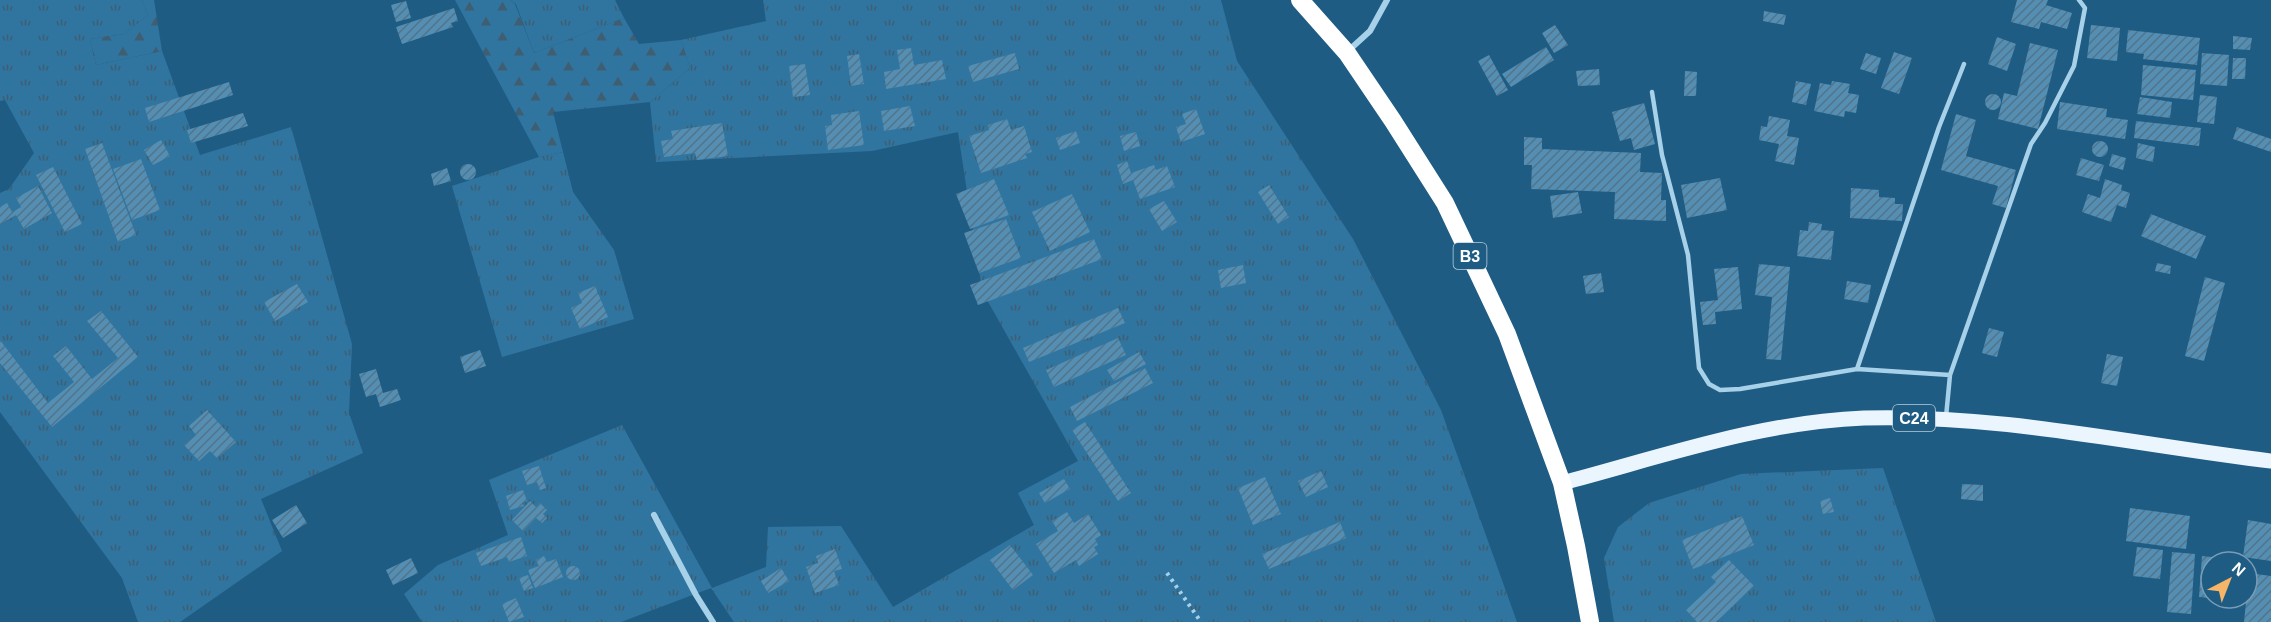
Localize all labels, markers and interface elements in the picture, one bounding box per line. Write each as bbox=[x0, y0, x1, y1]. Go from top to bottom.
road number: B3 bbox=[1454, 243, 1486, 269]
road number: C24 bbox=[1893, 405, 1935, 431]
north arrow bbox=[2199, 550, 2259, 610]
text: N bbox=[2229, 559, 2249, 579]

